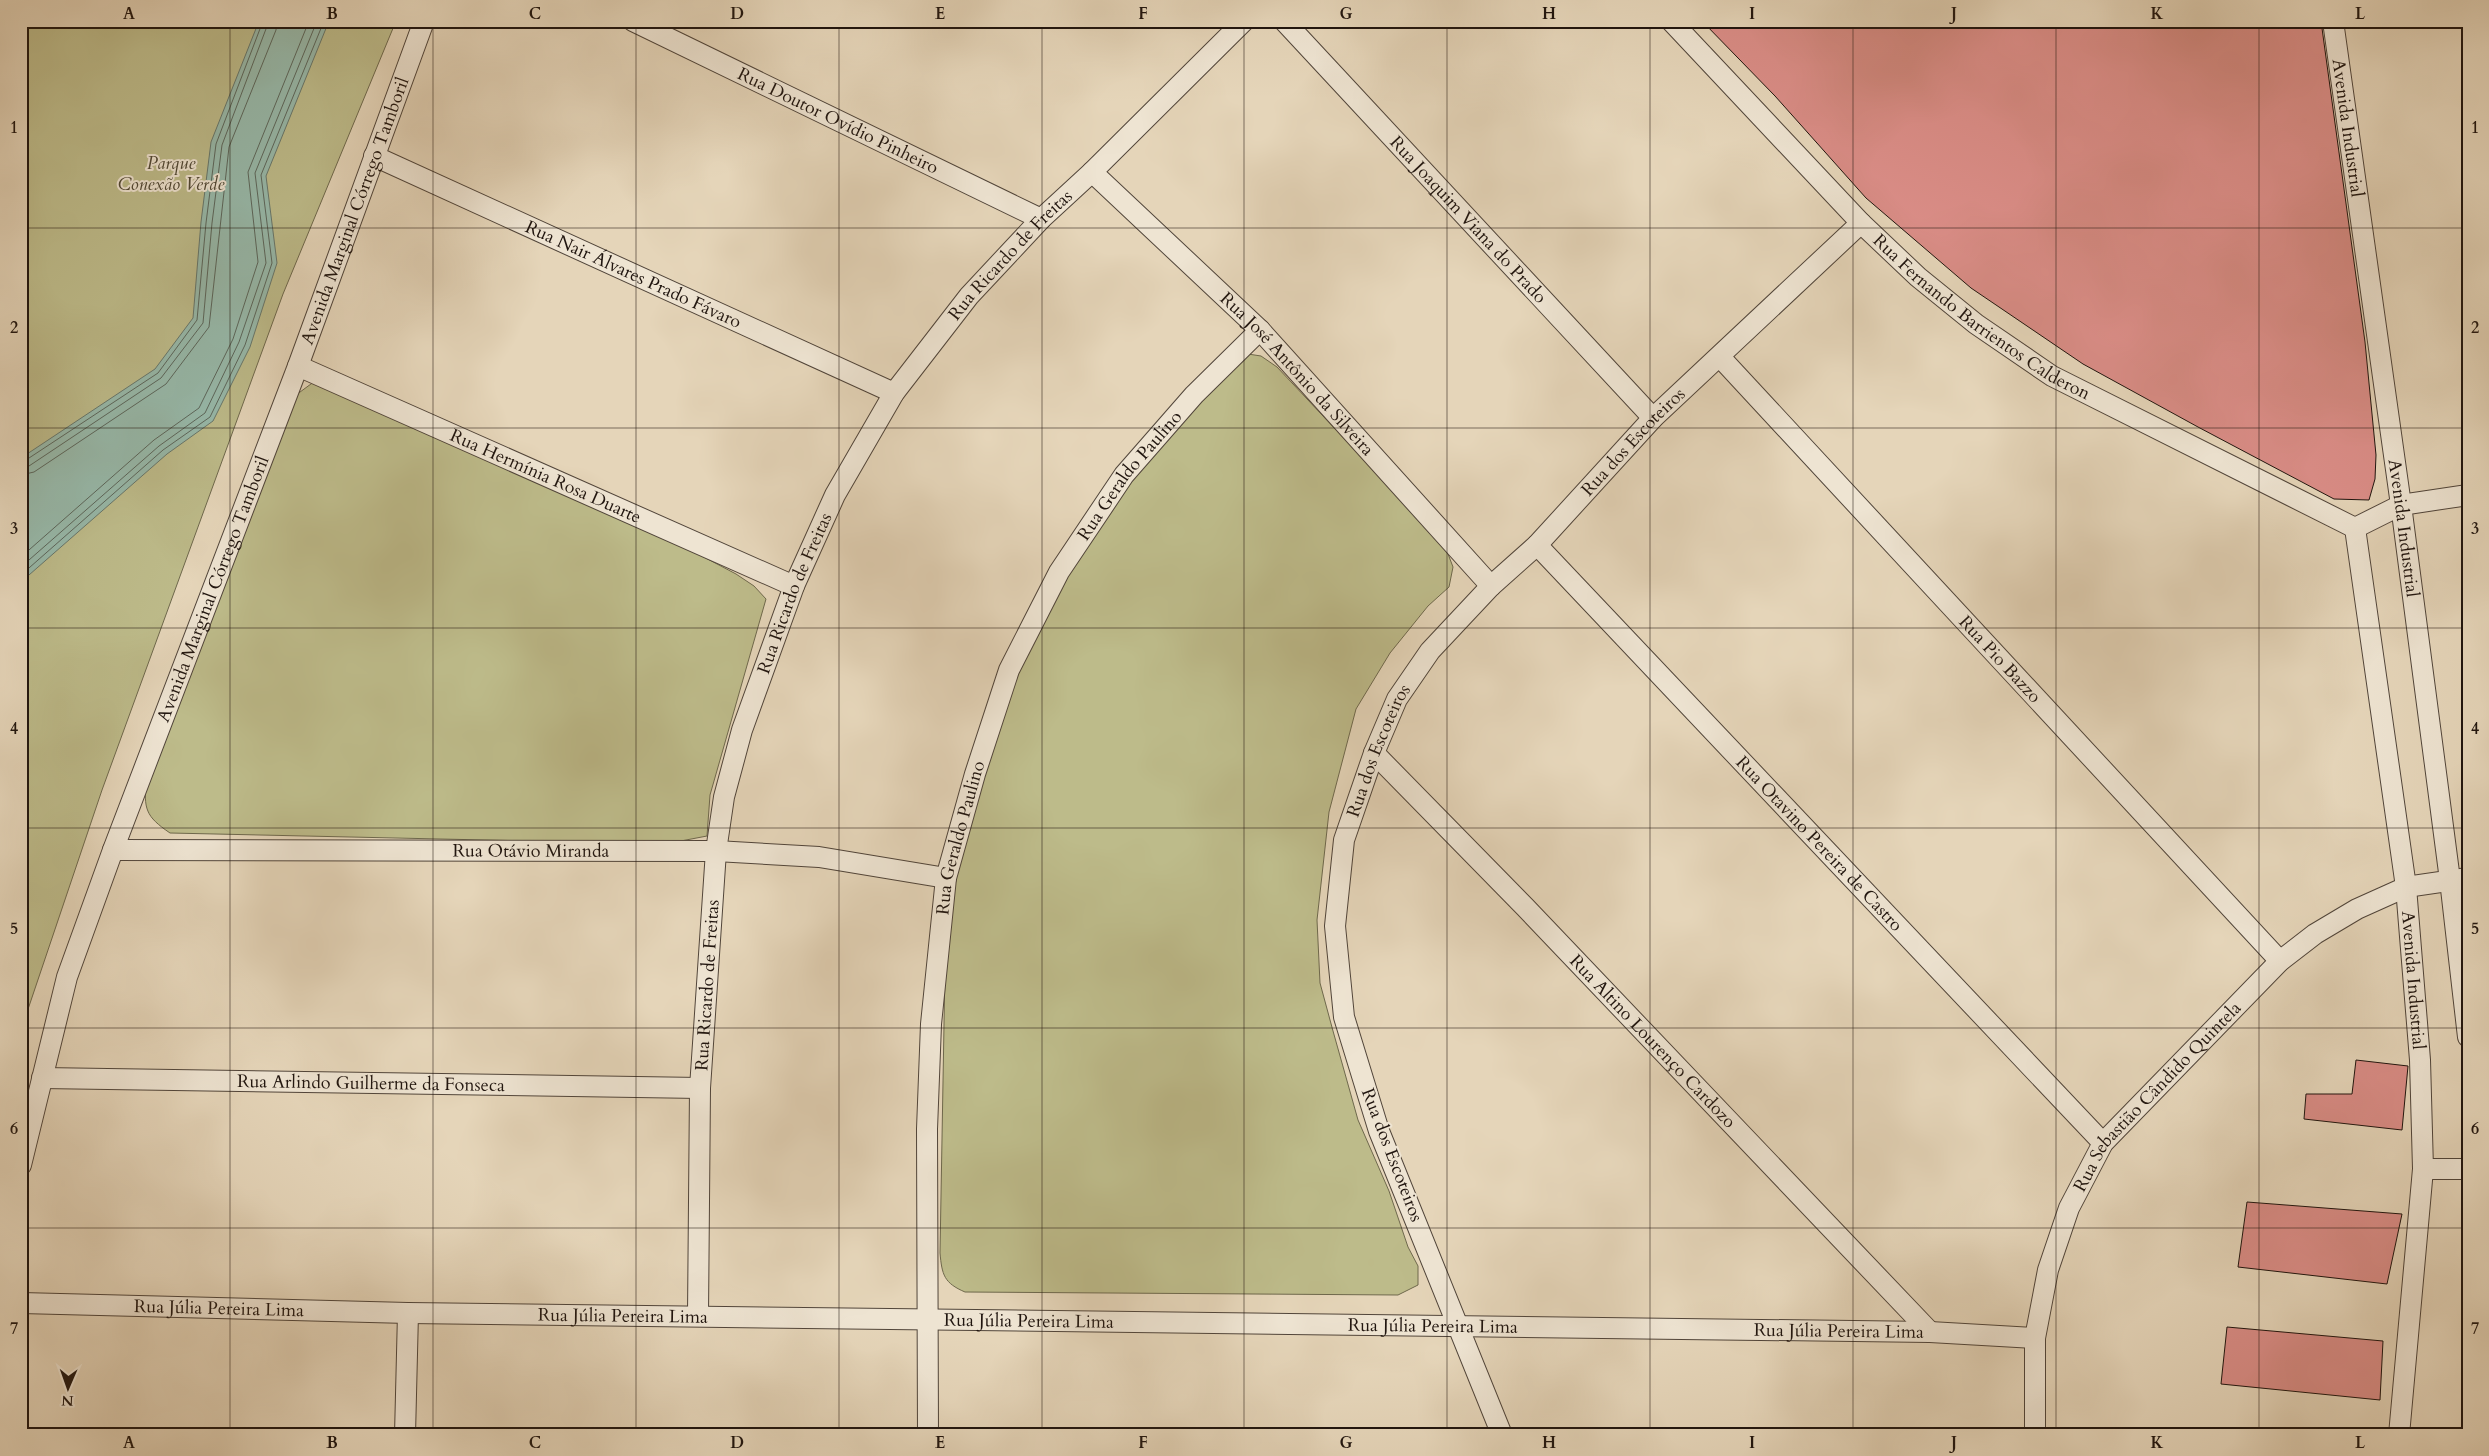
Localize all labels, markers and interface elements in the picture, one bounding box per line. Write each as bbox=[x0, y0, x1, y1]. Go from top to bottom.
text: A bbox=[123, 3, 135, 25]
text: B bbox=[326, 3, 338, 25]
text: C bbox=[529, 3, 541, 25]
text: D bbox=[730, 3, 744, 25]
text: E bbox=[935, 3, 945, 25]
text: F bbox=[1138, 3, 1148, 25]
text: G bbox=[1339, 3, 1353, 25]
text: H bbox=[1542, 3, 1556, 25]
text: I bbox=[1749, 3, 1755, 25]
text: J bbox=[1949, 3, 1957, 25]
text: K bbox=[2151, 3, 2164, 25]
text: L bbox=[2355, 3, 2366, 25]
street label: Avenida Industrial bbox=[2326, 57, 2370, 199]
street label: Rua Doutor Ovídio Pinheiro bbox=[733, 61, 943, 180]
street label: Avenida Marginal Córrego Tamboril bbox=[294, 73, 415, 348]
text: 1 bbox=[10, 117, 18, 139]
text: 1 bbox=[2471, 117, 2479, 139]
street label: Rua Joaquim Viana do Prado bbox=[1384, 130, 1553, 309]
park label: Parque Conexão Verde bbox=[118, 151, 225, 197]
street label: Rua Ricardo de Freitas bbox=[942, 184, 1078, 326]
street label: Rua Nair Álvares Prado Fávaro bbox=[521, 214, 746, 334]
street label: Rua Fernando Barrientos Calderon bbox=[1867, 228, 2095, 406]
street label: Rua José Antônio da Silveira bbox=[1215, 286, 1380, 461]
text: 2 bbox=[10, 317, 18, 339]
text: 2 bbox=[2471, 317, 2479, 339]
street label: Rua dos Escoteiros bbox=[1575, 382, 1691, 501]
street label: Rua Geraldo Paulino bbox=[1071, 405, 1188, 545]
street label: Rua Hermínia Rosa Duarte bbox=[446, 423, 645, 529]
street label: Avenida Marginal Córrego Tamboril bbox=[151, 452, 275, 726]
street label: Avenida Industrial bbox=[2382, 457, 2425, 599]
street label: Rua Ricardo de Freitas bbox=[751, 509, 838, 677]
text: 3 bbox=[10, 518, 18, 540]
text: 3 bbox=[2471, 518, 2479, 540]
street label: Rua Pio Bazzo bbox=[1953, 610, 2047, 709]
street label: Rua dos Escoteiros bbox=[1340, 679, 1416, 820]
text: 4 bbox=[10, 718, 18, 740]
text: 4 bbox=[2471, 718, 2479, 740]
street label: Rua Otavino Pereira de Castro bbox=[1730, 750, 1909, 937]
street label: Rua Geraldo Paulino bbox=[930, 757, 991, 916]
street label: Rua Otávio Miranda bbox=[453, 838, 610, 863]
street label: Rua Ricardo de Freitas bbox=[689, 899, 725, 1072]
street label: Avenida Industrial bbox=[2395, 910, 2432, 1051]
text: 5 bbox=[10, 918, 18, 940]
text: 5 bbox=[2471, 918, 2479, 940]
street label: Rua Altino Lourenço Cardozo bbox=[1564, 949, 1742, 1134]
street label: Rua Sebastião Cândido Quintela bbox=[2067, 996, 2247, 1196]
street label: Rua Arlindo Guilherme da Fonseca bbox=[237, 1068, 505, 1098]
street label: Rua dos Escoteiros bbox=[1355, 1084, 1429, 1226]
text: 6 bbox=[10, 1118, 18, 1140]
text: 6 bbox=[2471, 1118, 2479, 1140]
street label: Rua Júlia Pereira Lima bbox=[134, 1293, 304, 1323]
street label: Rua Júlia Pereira Lima bbox=[538, 1302, 708, 1329]
street label: Rua Júlia Pereira Lima bbox=[944, 1307, 1114, 1334]
street label: Rua Júlia Pereira Lima bbox=[1348, 1312, 1518, 1339]
street label: Rua Júlia Pereira Lima bbox=[1754, 1317, 1924, 1344]
text: 7 bbox=[10, 1318, 18, 1340]
text: 7 bbox=[2471, 1318, 2479, 1340]
north arrow bbox=[42, 1364, 92, 1414]
text: N bbox=[61, 1391, 74, 1410]
text: A bbox=[123, 1432, 135, 1454]
text: B bbox=[326, 1432, 338, 1454]
text: C bbox=[529, 1432, 541, 1454]
text: D bbox=[730, 1432, 744, 1454]
text: E bbox=[935, 1432, 945, 1454]
text: F bbox=[1138, 1432, 1148, 1454]
text: G bbox=[1339, 1432, 1353, 1454]
text: H bbox=[1542, 1432, 1556, 1454]
text: I bbox=[1749, 1432, 1755, 1454]
text: J bbox=[1949, 1432, 1957, 1454]
text: K bbox=[2151, 1432, 2164, 1454]
text: L bbox=[2355, 1432, 2366, 1454]

